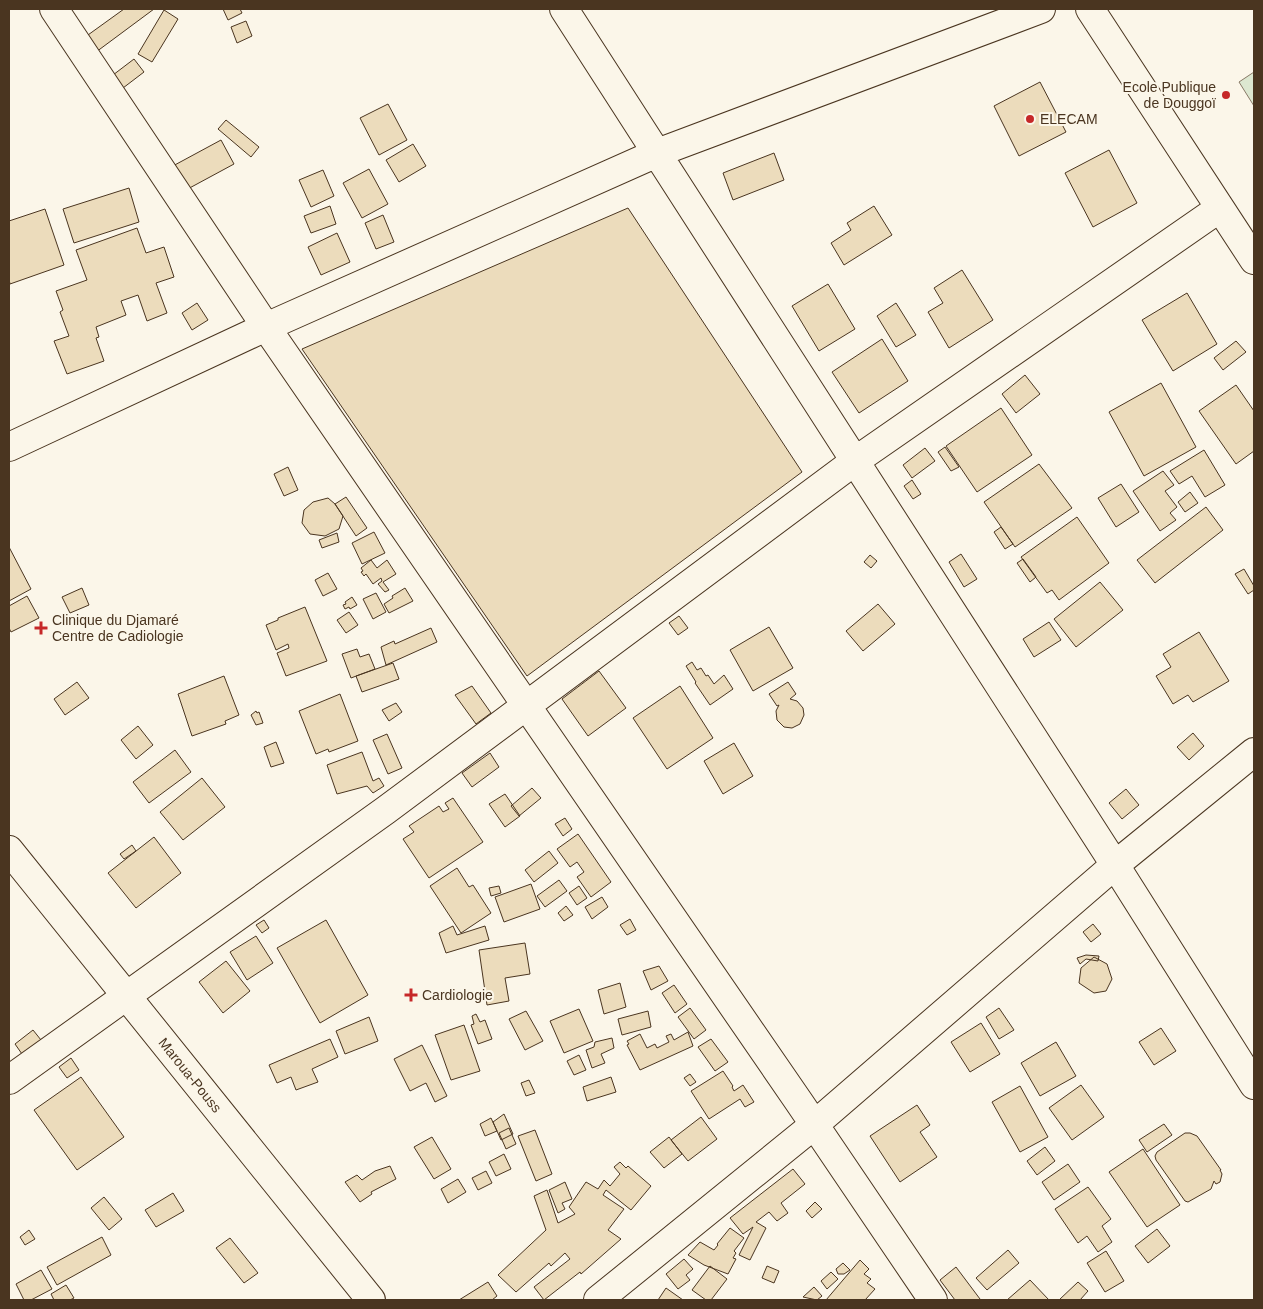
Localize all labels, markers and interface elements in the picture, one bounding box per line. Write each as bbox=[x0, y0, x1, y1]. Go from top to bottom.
place label: Ecole Publique de Douggoï bbox=[1123, 79, 1216, 111]
marker: Ecole Publique de Douggoï bbox=[1220, 89, 1232, 101]
place label: ELECAM bbox=[1040, 111, 1098, 127]
marker: ELECAM bbox=[1024, 113, 1036, 125]
place label: Clinique du Djamaré Centre de Cadiologie bbox=[52, 612, 184, 644]
marker: Clinique du Djamaré Centre de Cadiologie bbox=[34, 621, 48, 635]
place label: Cardiologie bbox=[422, 987, 493, 1003]
marker: Cardiologie bbox=[404, 988, 418, 1002]
street label: Maroua-Pouss bbox=[155, 1035, 225, 1116]

